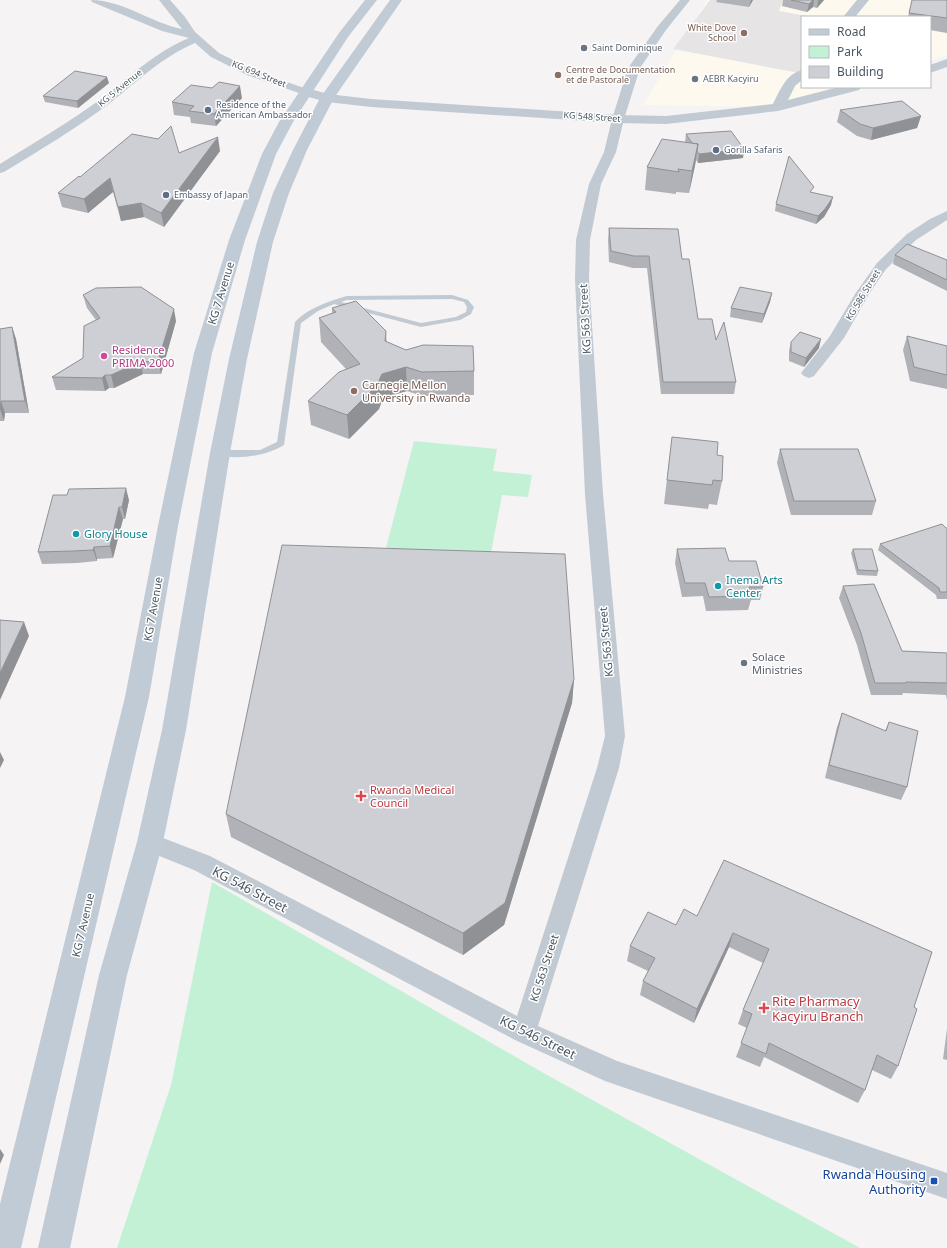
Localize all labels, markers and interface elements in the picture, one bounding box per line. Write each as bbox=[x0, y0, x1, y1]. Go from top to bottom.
legend bbox=[801, 16, 931, 88]
place label: White Dove School bbox=[688, 21, 736, 44]
text: Road bbox=[837, 23, 866, 40]
marker: White Dove School bbox=[739, 28, 749, 38]
place label: Saint Dominique bbox=[592, 41, 662, 54]
marker: Saint Dominique bbox=[579, 43, 589, 53]
text: Park bbox=[837, 43, 863, 60]
street label: KG 694 Street bbox=[230, 57, 289, 91]
place label: Centre de Documentation et de Pastorale bbox=[566, 63, 675, 86]
text: Building bbox=[837, 63, 884, 80]
street label: KG 5 Avenue bbox=[95, 66, 145, 109]
marker: Centre de Documentation et de Pastorale bbox=[553, 70, 563, 80]
place label: AEBR Kacyiru bbox=[703, 72, 759, 85]
marker: AEBR Kacyiru bbox=[690, 74, 700, 84]
place label: Residence of the American Ambassador bbox=[216, 98, 312, 121]
marker: Residence of the American Ambassador bbox=[203, 105, 213, 115]
street label: KG 548 Street bbox=[563, 108, 622, 125]
place label: Gorilla Safaris bbox=[724, 143, 783, 156]
marker: Gorilla Safaris bbox=[711, 145, 721, 155]
place label: Embassy of Japan bbox=[174, 188, 248, 201]
marker: Embassy of Japan bbox=[161, 190, 171, 200]
street label: KG 7 Avenue bbox=[204, 259, 237, 326]
street label: KG 586 Street bbox=[842, 266, 883, 323]
street label: KG 563 Street bbox=[575, 284, 594, 354]
place label: Residence PRIMA 2000 bbox=[112, 342, 174, 370]
marker: Residence PRIMA 2000 bbox=[99, 351, 109, 361]
place label: Carnegie Mellon University in Rwanda bbox=[362, 377, 470, 405]
marker: Carnegie Mellon University in Rwanda bbox=[349, 386, 359, 396]
place label: Glory House bbox=[84, 526, 148, 541]
marker: Glory House bbox=[71, 529, 81, 539]
place label: Inema Arts Center bbox=[726, 572, 783, 600]
street label: KG 7 Avenue bbox=[139, 575, 166, 642]
marker: Inema Arts Center bbox=[713, 581, 723, 591]
street label: KG 563 Street bbox=[595, 607, 616, 678]
place label: Solace Ministries bbox=[752, 649, 803, 677]
marker: Solace Ministries bbox=[739, 658, 749, 668]
place label: Rwanda Medical Council bbox=[370, 782, 454, 810]
marker: Rwanda Medical Council bbox=[355, 790, 367, 802]
street label: KG 546 Street bbox=[209, 862, 291, 916]
street label: KG 7 Avenue bbox=[68, 891, 97, 958]
street label: KG 563 Street bbox=[526, 932, 561, 1003]
place label: Rite Pharmacy Kacyiru Branch bbox=[772, 992, 864, 1025]
marker: Rite Pharmacy Kacyiru Branch bbox=[759, 1003, 769, 1013]
street label: KG 546 Street bbox=[497, 1011, 579, 1063]
place label: Rwanda Housing Authority bbox=[823, 1165, 926, 1198]
marker: Rwanda Housing Authority bbox=[929, 1176, 939, 1186]

